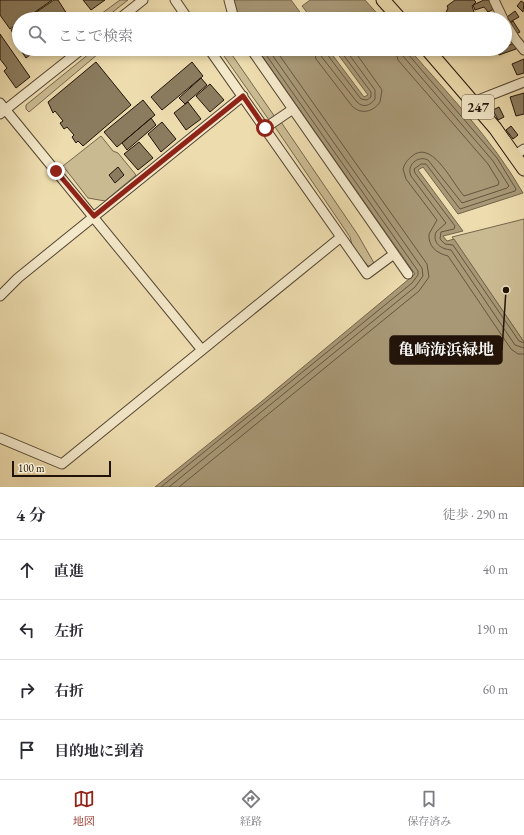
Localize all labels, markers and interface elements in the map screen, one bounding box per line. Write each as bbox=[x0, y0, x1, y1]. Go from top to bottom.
search box bbox=[12, 12, 512, 56]
icon: search bbox=[26, 23, 48, 45]
text: ここで検索 bbox=[58, 26, 133, 45]
road number: 247 bbox=[462, 95, 494, 119]
route start bbox=[256, 119, 274, 137]
route end bbox=[47, 162, 65, 180]
callout: 亀崎海浜緑地 bbox=[390, 336, 502, 364]
text: 亀崎海浜緑地 bbox=[398, 339, 494, 360]
scale bar bbox=[12, 459, 111, 478]
text: 100 m bbox=[18, 461, 45, 475]
text: 4 分 bbox=[16, 504, 46, 526]
text: 徒歩 · 290 m bbox=[443, 506, 508, 523]
icon: ahead bbox=[16, 559, 38, 581]
text: 直進 bbox=[54, 561, 84, 580]
text: 40 m bbox=[483, 561, 508, 578]
icon: left bbox=[16, 619, 38, 641]
text: 左折 bbox=[54, 621, 84, 640]
text: 190 m bbox=[477, 621, 508, 638]
icon: right bbox=[16, 679, 38, 701]
text: 右折 bbox=[54, 681, 84, 700]
text: 60 m bbox=[483, 681, 508, 698]
icon: arrive bbox=[16, 739, 38, 761]
text: 目的地に到着 bbox=[54, 741, 144, 760]
tab: 地図 bbox=[73, 788, 95, 828]
tab: 経路 bbox=[240, 788, 262, 828]
tab: 保存済み bbox=[407, 788, 451, 828]

